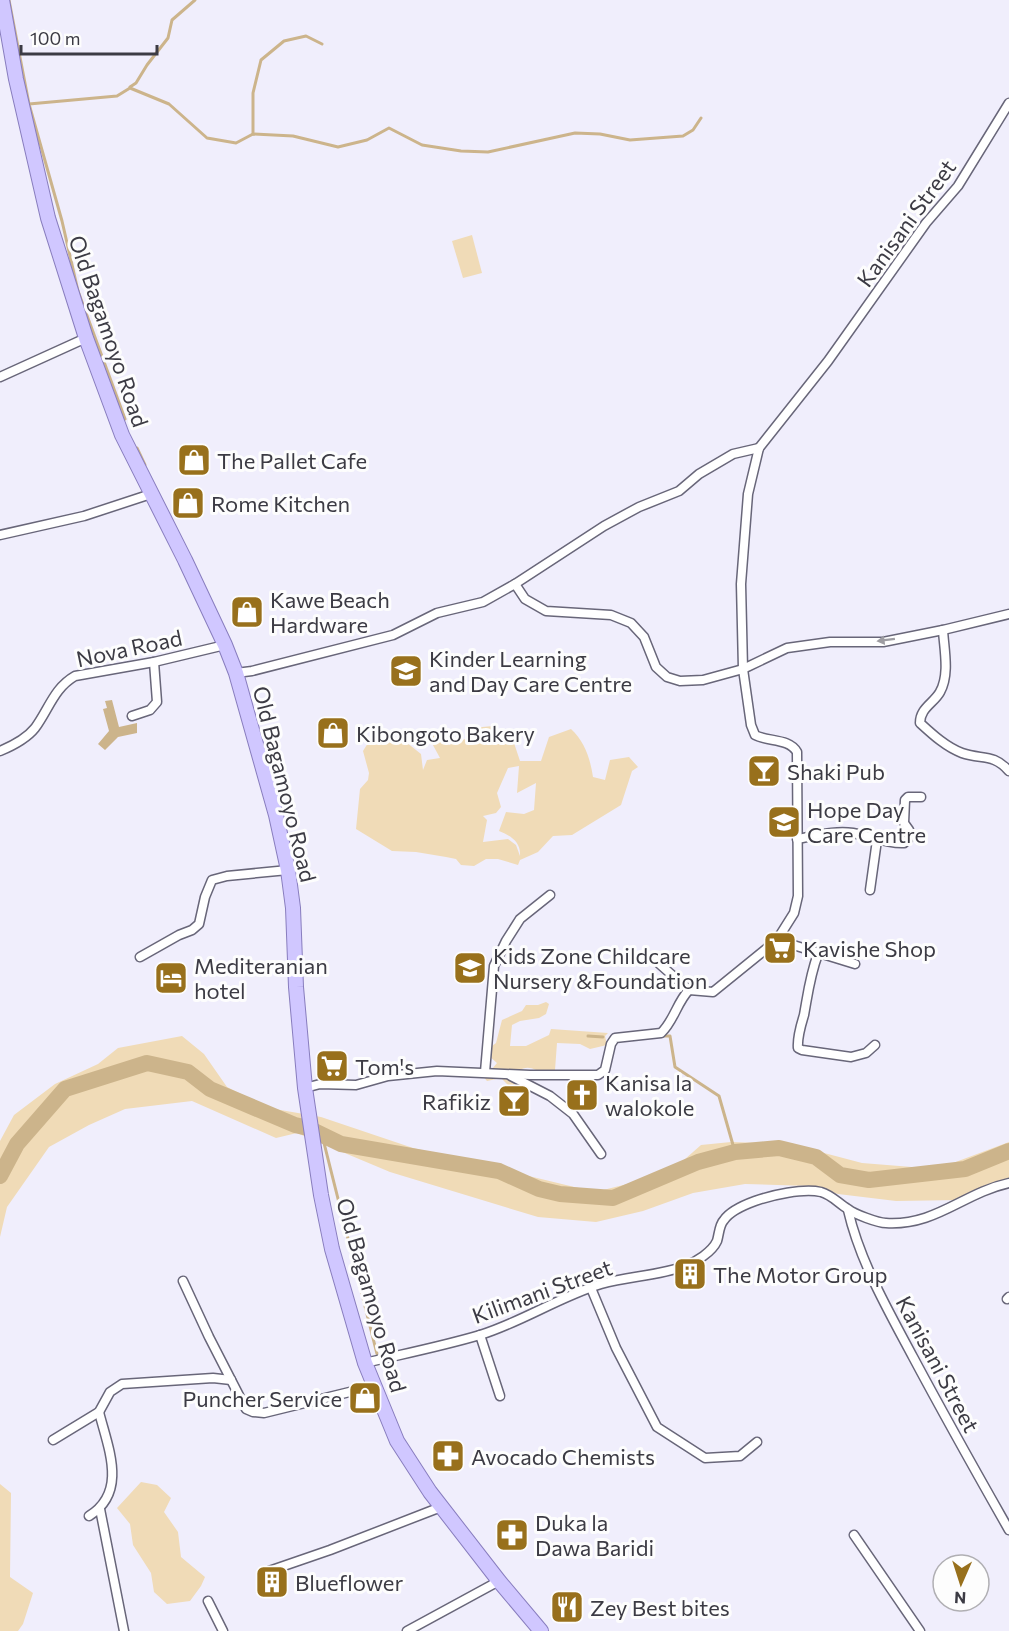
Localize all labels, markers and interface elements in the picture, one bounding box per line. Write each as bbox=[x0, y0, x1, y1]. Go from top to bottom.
scale bar bbox=[21, 18, 158, 56]
text: 100 m bbox=[30, 27, 80, 49]
street label: Kanisani Street bbox=[851, 154, 961, 292]
street label: Old Bagamoyo Road bbox=[63, 232, 155, 430]
shop icon: The Pallet Cafe bbox=[176, 442, 212, 478]
place label: The Pallet Cafe bbox=[217, 447, 367, 474]
shop icon: Rome Kitchen bbox=[170, 485, 206, 521]
place label: Rome Kitchen bbox=[211, 490, 350, 517]
place label: Kawe Beach Hardware bbox=[270, 586, 390, 638]
shop icon: Kawe Beach Hardware bbox=[229, 594, 265, 630]
street label: Nova Road bbox=[74, 624, 184, 672]
one-way arrow bbox=[876, 636, 895, 645]
place label: Kinder Learning and Day Care Centre bbox=[429, 645, 632, 697]
school or university icon: Kinder Learning and Day Care Centre bbox=[388, 653, 424, 689]
street label: Old Bagamoyo Road bbox=[248, 683, 322, 885]
shop icon: Kibongoto Bakery bbox=[315, 715, 351, 751]
place label: Kibongoto Bakery bbox=[356, 720, 535, 747]
bar icon: Shaki Pub bbox=[746, 753, 782, 789]
place label: Shaki Pub bbox=[787, 758, 885, 785]
place label: Hope Day Care Centre bbox=[807, 796, 926, 848]
school or university icon: Hope Day Care Centre bbox=[766, 804, 802, 840]
supermarket icon: Kavishe Shop bbox=[762, 930, 798, 966]
place label: Kavishe Shop bbox=[803, 935, 936, 962]
place label: Kids Zone Childcare Nursery &Foundation bbox=[493, 942, 707, 994]
school or university icon: Kids Zone Childcare Nursery &Foundation bbox=[452, 950, 488, 986]
place label: Mediteranian hotel bbox=[194, 952, 328, 1004]
hotel icon: Mediteranian hotel bbox=[153, 960, 189, 996]
supermarket icon: Tom's bbox=[314, 1048, 350, 1084]
place label: Tom's bbox=[355, 1053, 414, 1080]
place label: Kanisa la walokole bbox=[605, 1069, 694, 1121]
church icon: Kanisa la walokole bbox=[564, 1077, 600, 1113]
bar icon: Rafikiz bbox=[496, 1083, 532, 1119]
place label: Rafikiz bbox=[422, 1088, 491, 1115]
street label: Old Bagamoyo Road bbox=[331, 1195, 413, 1395]
street label: Kilimani Street bbox=[468, 1253, 616, 1329]
building icon: The Motor Group bbox=[672, 1256, 708, 1292]
place label: The Motor Group bbox=[713, 1261, 888, 1288]
street label: Kanisani Street bbox=[891, 1291, 985, 1437]
shop icon: Puncher Service bbox=[347, 1380, 383, 1416]
place label: Puncher Service bbox=[182, 1385, 342, 1412]
pharmacy icon: Avocado Chemists bbox=[430, 1438, 466, 1474]
place label: Avocado Chemists bbox=[471, 1443, 655, 1470]
place label: Duka la Dawa Baridi bbox=[535, 1509, 654, 1561]
pharmacy icon: Duka la Dawa Baridi bbox=[494, 1517, 530, 1553]
north arrow bbox=[931, 1553, 991, 1613]
building icon: Blueflower bbox=[254, 1564, 290, 1600]
place label: Blueflower bbox=[295, 1569, 403, 1596]
restaurant icon: Zey Best bites bbox=[549, 1589, 585, 1625]
text: N bbox=[954, 1589, 967, 1608]
place label: Zey Best bites bbox=[590, 1594, 730, 1621]

